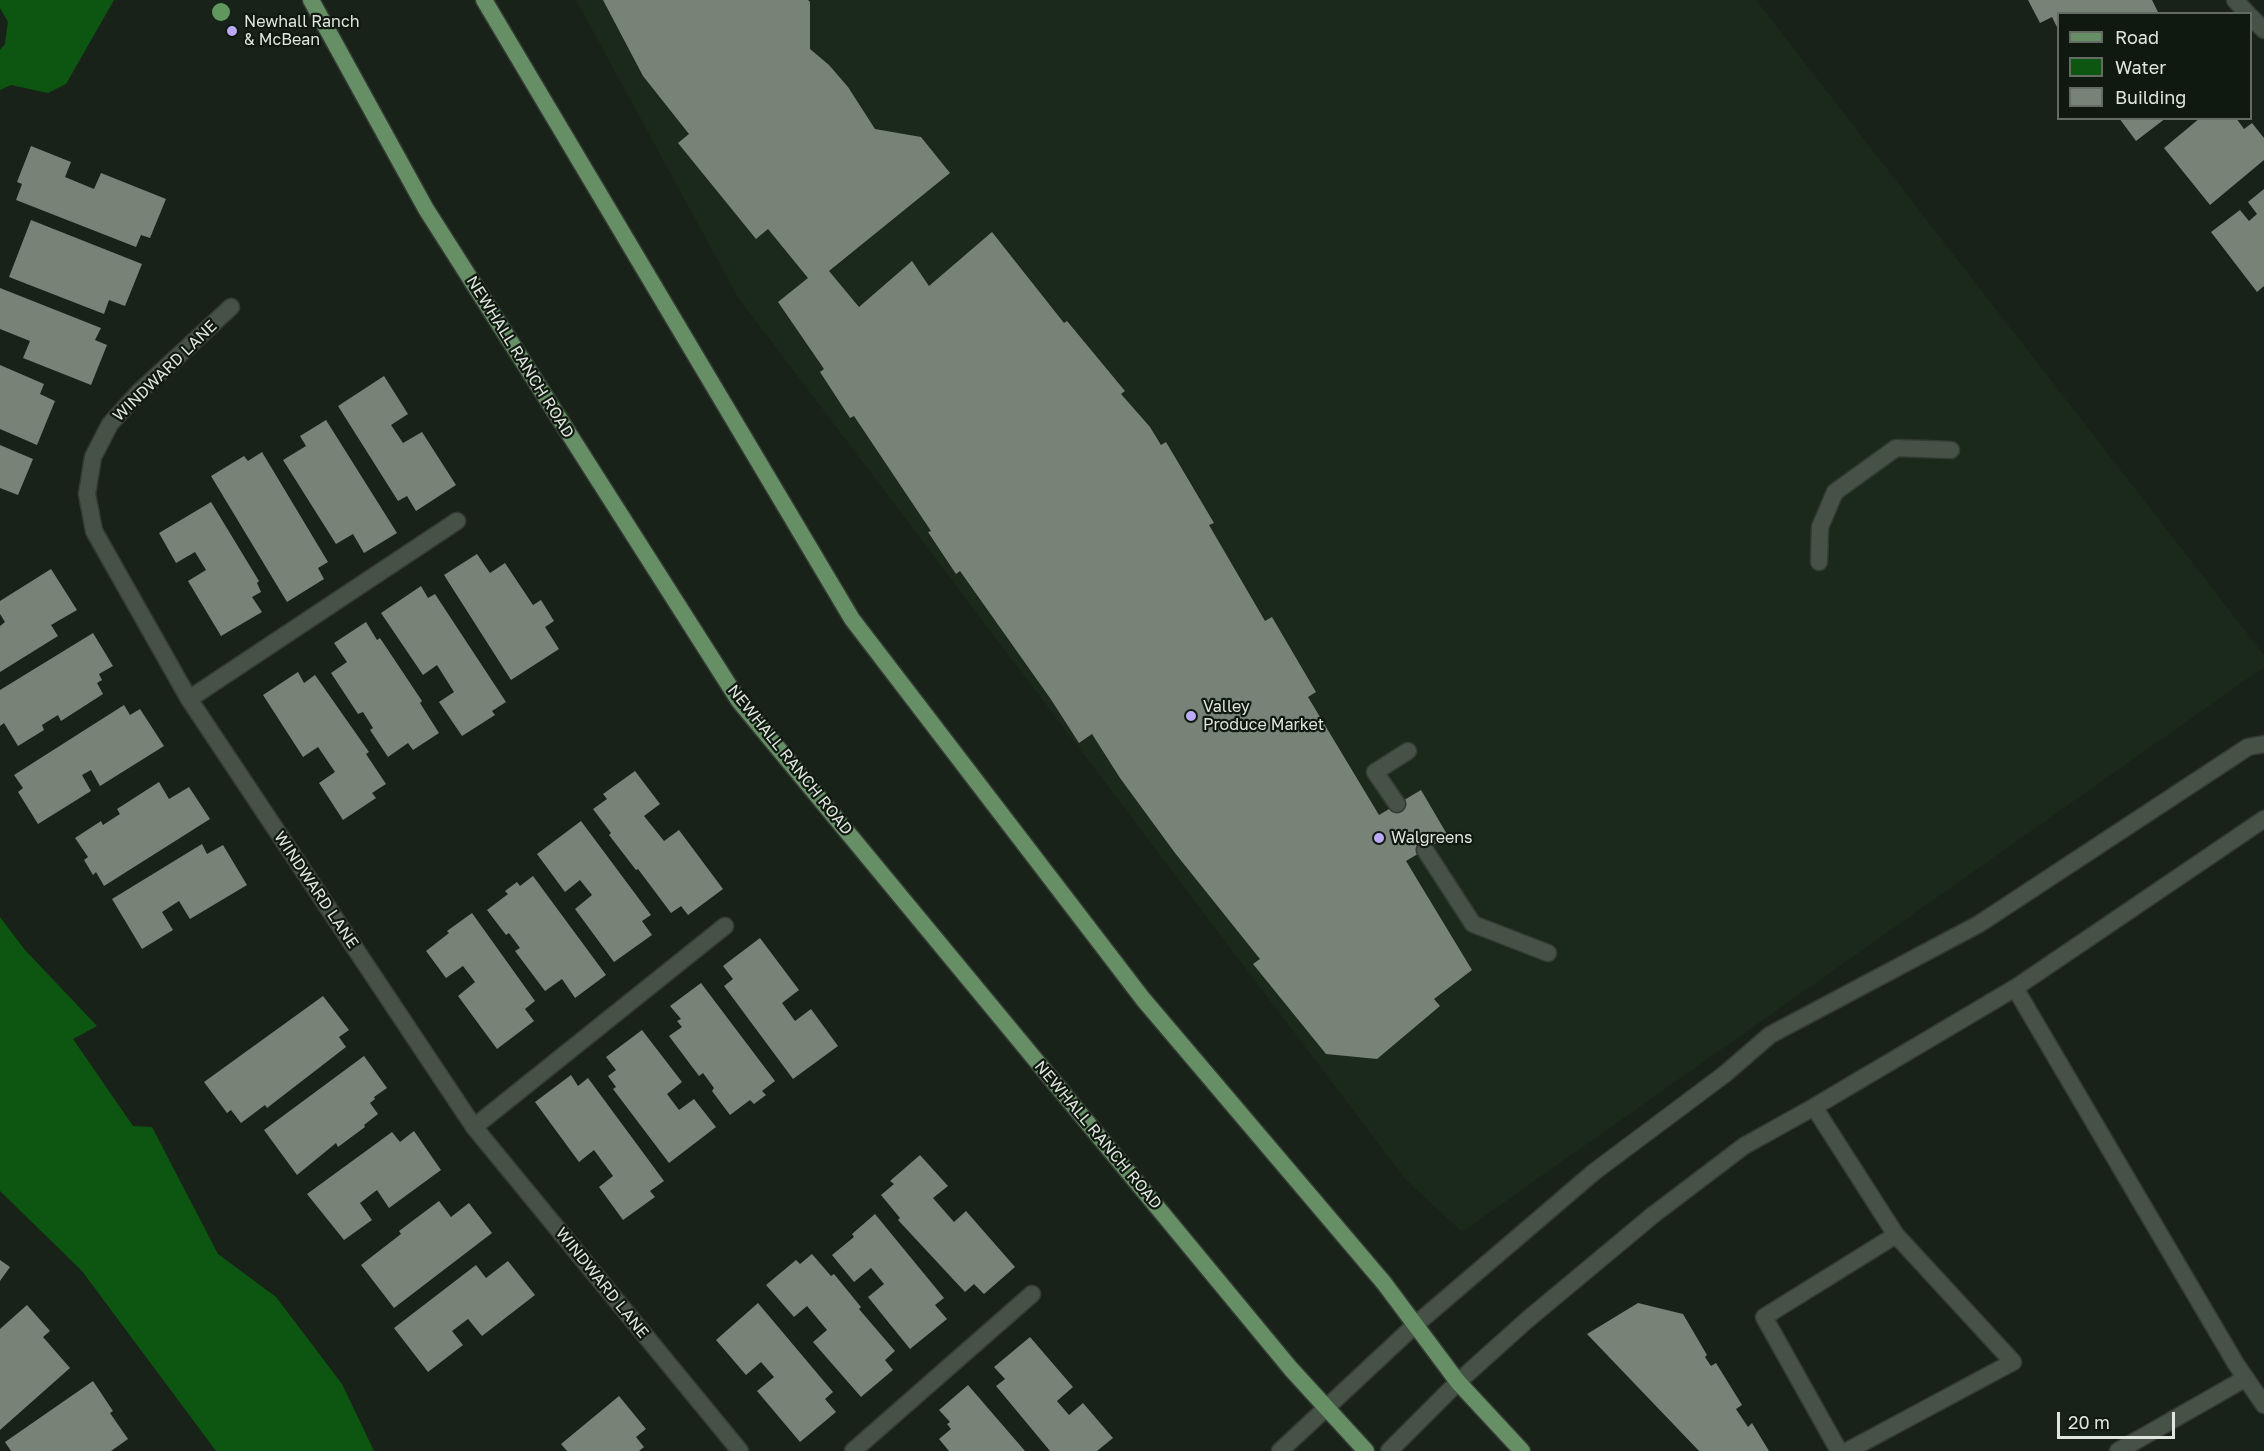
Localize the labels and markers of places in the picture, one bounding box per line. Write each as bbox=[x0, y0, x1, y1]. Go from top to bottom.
place label: Newhall Ranch & McBean bbox=[244, 12, 360, 50]
marker: Newhall Ranch & McBean bbox=[225, 24, 239, 38]
place label: Valley Produce Market bbox=[1203, 697, 1324, 735]
marker: Valley Produce Market bbox=[1184, 709, 1198, 723]
place label: Walgreens bbox=[1391, 828, 1473, 848]
marker: Walgreens bbox=[1372, 831, 1386, 845]

